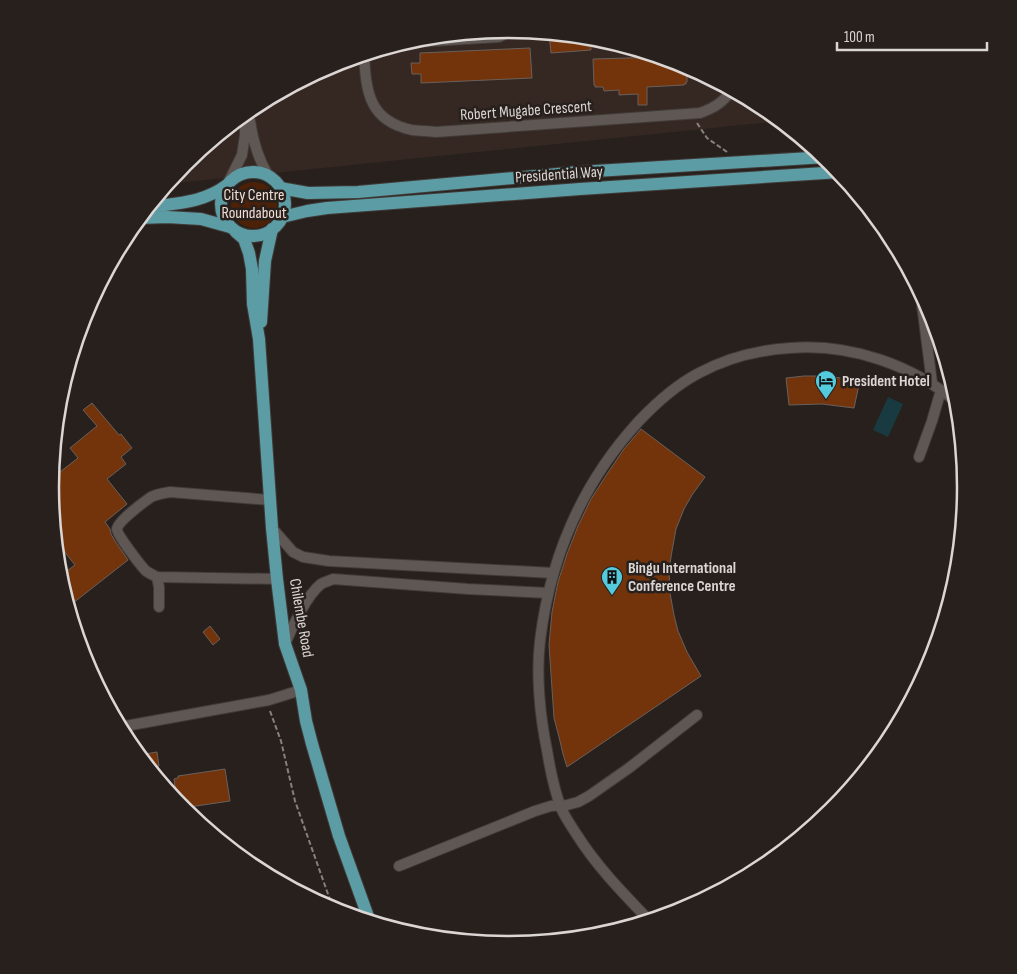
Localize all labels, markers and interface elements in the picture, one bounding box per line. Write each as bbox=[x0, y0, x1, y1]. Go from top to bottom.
scale bar bbox=[837, 20, 987, 52]
text: 100 m bbox=[844, 28, 875, 47]
street label: Robert Mugabe Crescent bbox=[459, 97, 593, 125]
street label: Presidential Way bbox=[514, 162, 604, 188]
park label: City Centre Roundabout bbox=[221, 186, 287, 223]
hotel icon: President Hotel bbox=[814, 369, 838, 400]
place label: President Hotel bbox=[842, 372, 930, 391]
place label: Bingu International Conference Centre bbox=[628, 559, 736, 596]
building icon: Bingu International Conference Centre bbox=[600, 565, 624, 596]
street label: Chilembe Road bbox=[285, 577, 317, 659]

